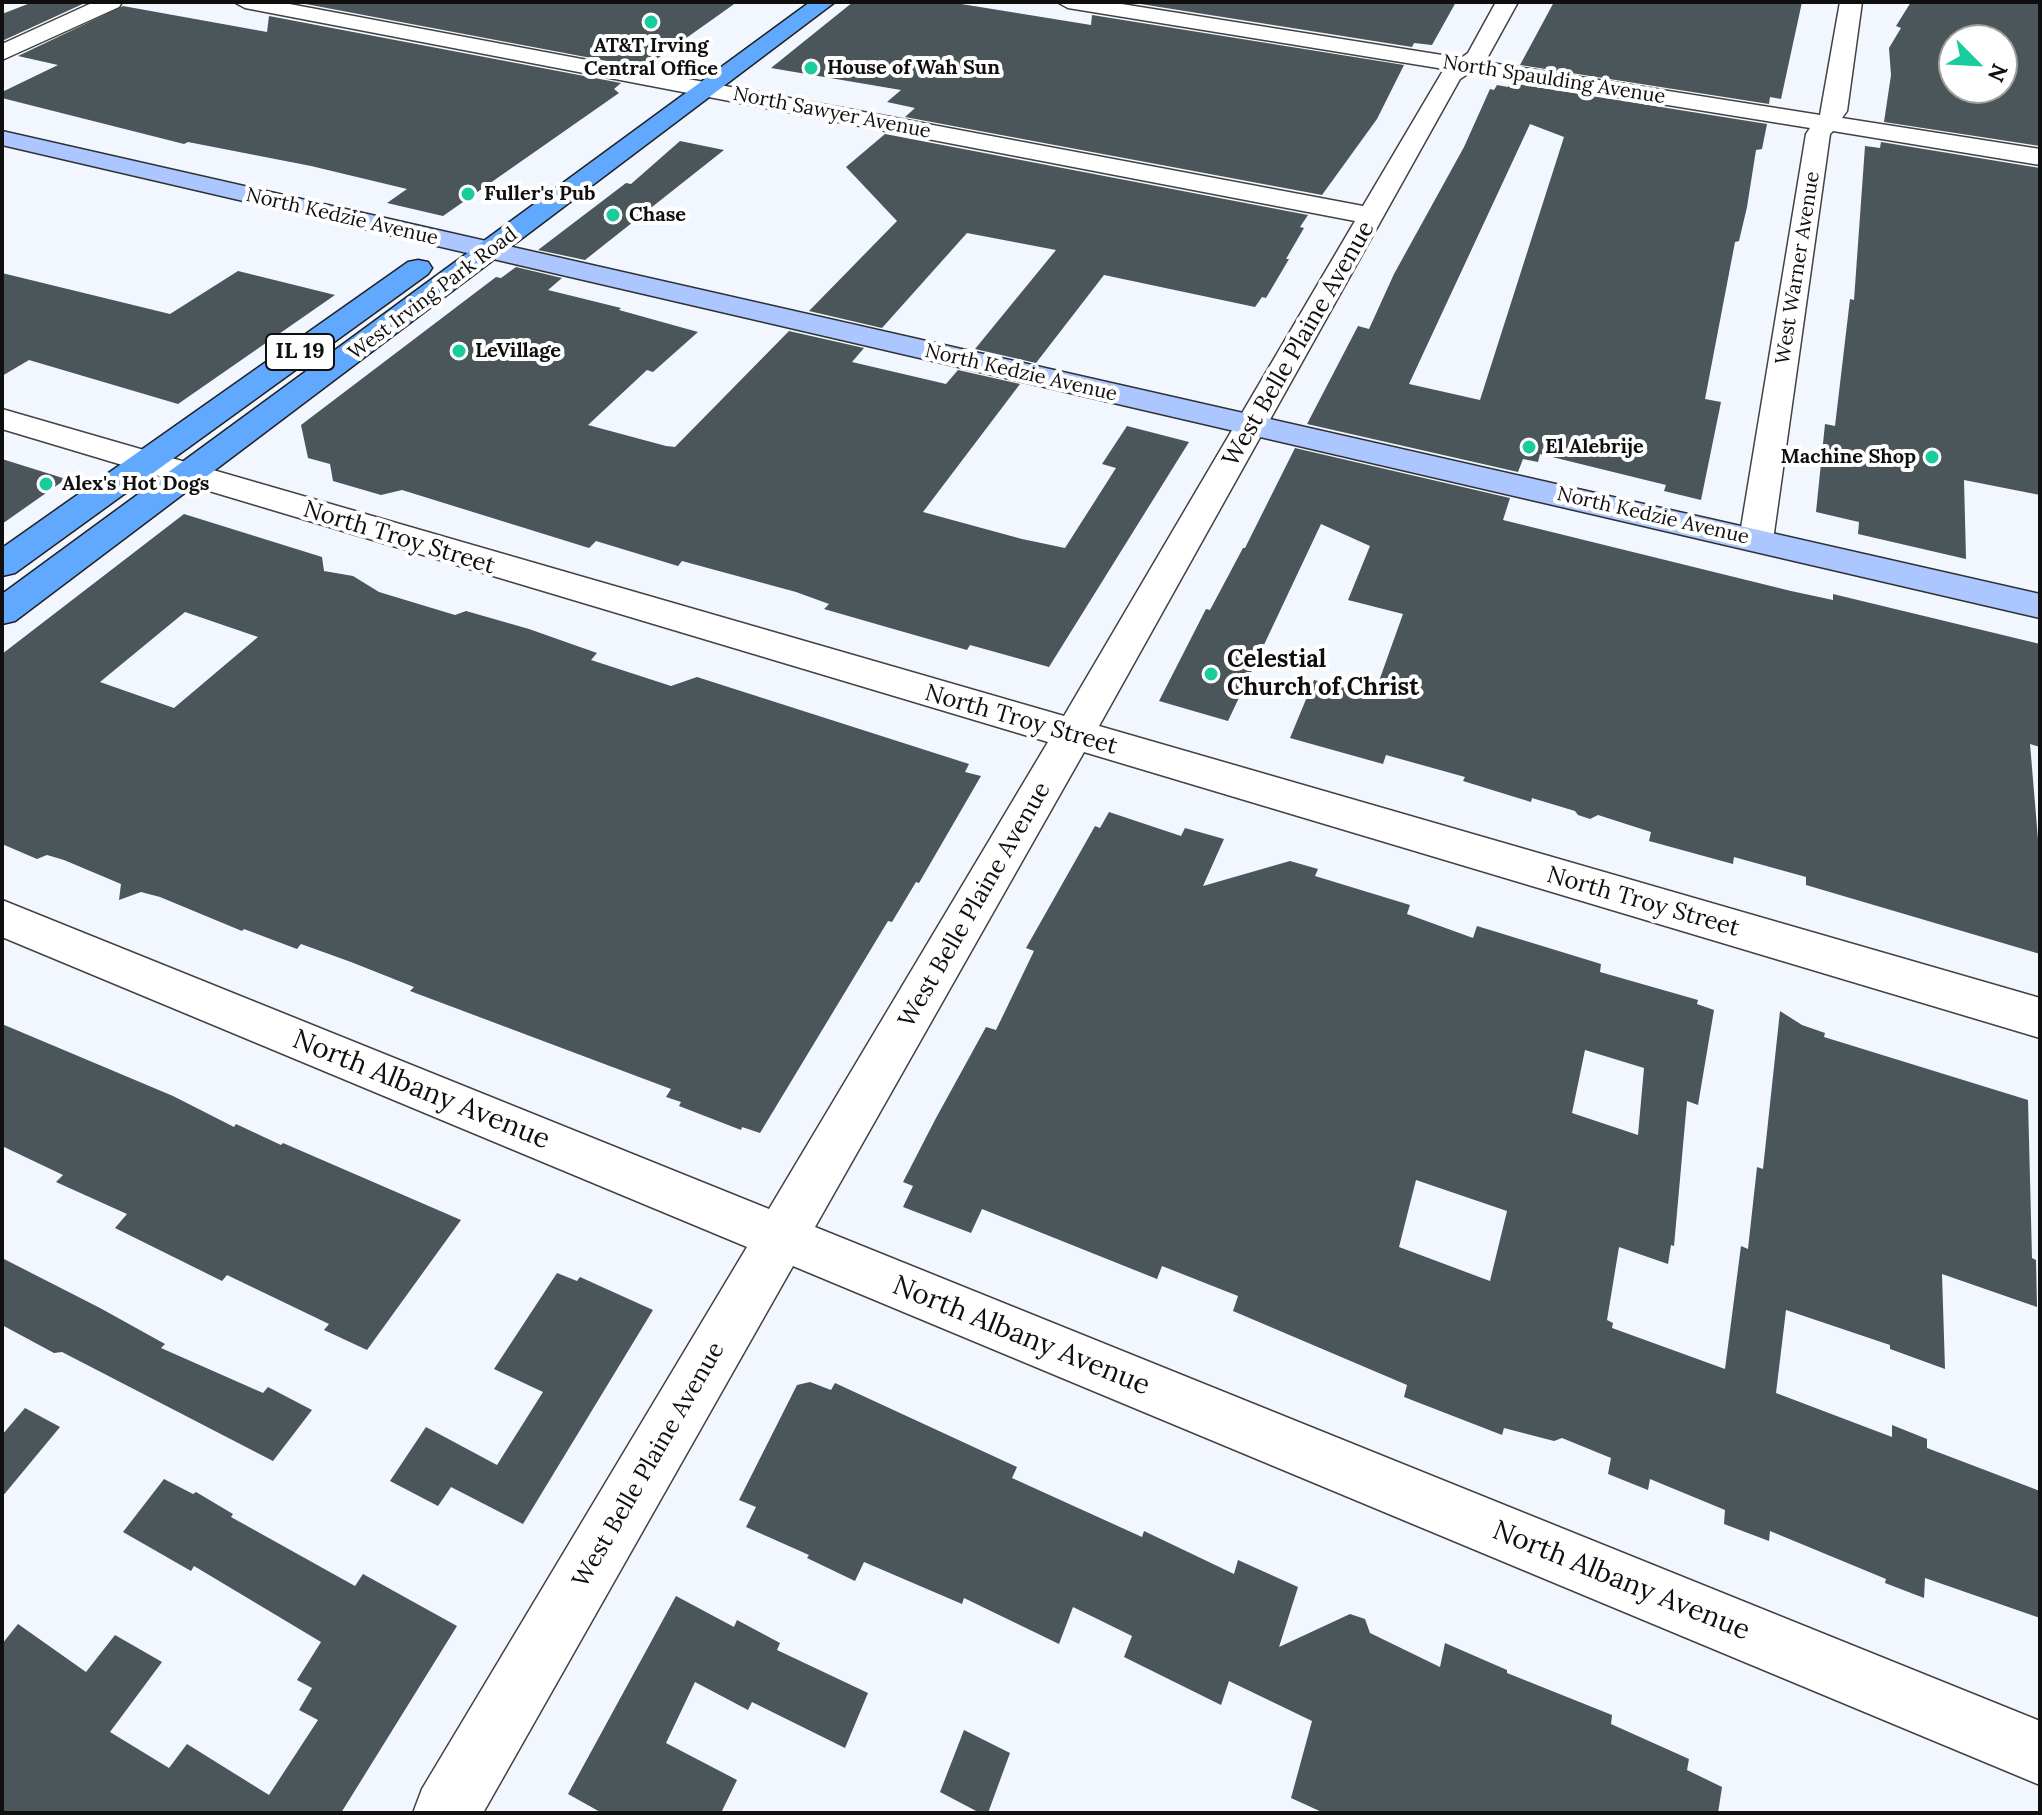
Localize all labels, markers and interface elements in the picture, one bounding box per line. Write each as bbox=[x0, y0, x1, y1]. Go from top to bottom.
marker: AT&T Irving Central Office bbox=[642, 13, 660, 31]
north arrow bbox=[1938, 24, 2018, 104]
place label: AT&T Irving Central Office bbox=[584, 34, 718, 81]
street label: North Spaulding Avenue bbox=[1441, 51, 1667, 109]
place label: House of Wah Sun bbox=[827, 56, 1000, 80]
marker: House of Wah Sun bbox=[802, 59, 820, 77]
text: N bbox=[1982, 59, 2014, 86]
street label: North Sawyer Avenue bbox=[731, 82, 933, 144]
street label: West Warner Avenue bbox=[1771, 170, 1825, 366]
place label: Fuller's Pub bbox=[484, 182, 596, 206]
street label: North Kedzie Avenue bbox=[244, 183, 440, 251]
marker: Fuller's Pub bbox=[459, 185, 477, 203]
place label: Chase bbox=[629, 203, 686, 227]
marker: Chase bbox=[604, 206, 622, 224]
street label: West Belle Plaine Avenue bbox=[1217, 216, 1381, 472]
street label: West Irving Park Road bbox=[344, 223, 522, 365]
road number: IL 19 bbox=[266, 334, 334, 370]
place label: LeVillage bbox=[475, 339, 561, 363]
street label: North Kedzie Avenue bbox=[923, 339, 1119, 407]
marker: LeVillage bbox=[450, 342, 468, 360]
place label: El Alebrije bbox=[1545, 435, 1644, 459]
marker: El Alebrije bbox=[1520, 438, 1538, 456]
place label: Machine Shop bbox=[1781, 445, 1916, 469]
marker: Machine Shop bbox=[1923, 448, 1941, 466]
place label: Alex's Hot Dogs bbox=[62, 472, 209, 496]
marker: Alex's Hot Dogs bbox=[37, 475, 55, 493]
street label: North Kedzie Avenue bbox=[1555, 482, 1751, 550]
street label: North Troy Street bbox=[300, 495, 498, 581]
place label: Celestial Church of Christ bbox=[1227, 646, 1419, 702]
marker: Celestial Church of Christ bbox=[1202, 665, 1220, 683]
street label: North Troy Street bbox=[922, 679, 1120, 761]
street label: West Belle Plaine Avenue bbox=[893, 777, 1057, 1033]
street label: North Troy Street bbox=[1544, 861, 1742, 943]
street label: North Albany Avenue bbox=[287, 1023, 555, 1157]
street label: North Albany Avenue bbox=[887, 1269, 1155, 1403]
street label: West Belle Plaine Avenue bbox=[567, 1337, 731, 1593]
street label: North Albany Avenue bbox=[1487, 1514, 1755, 1648]

